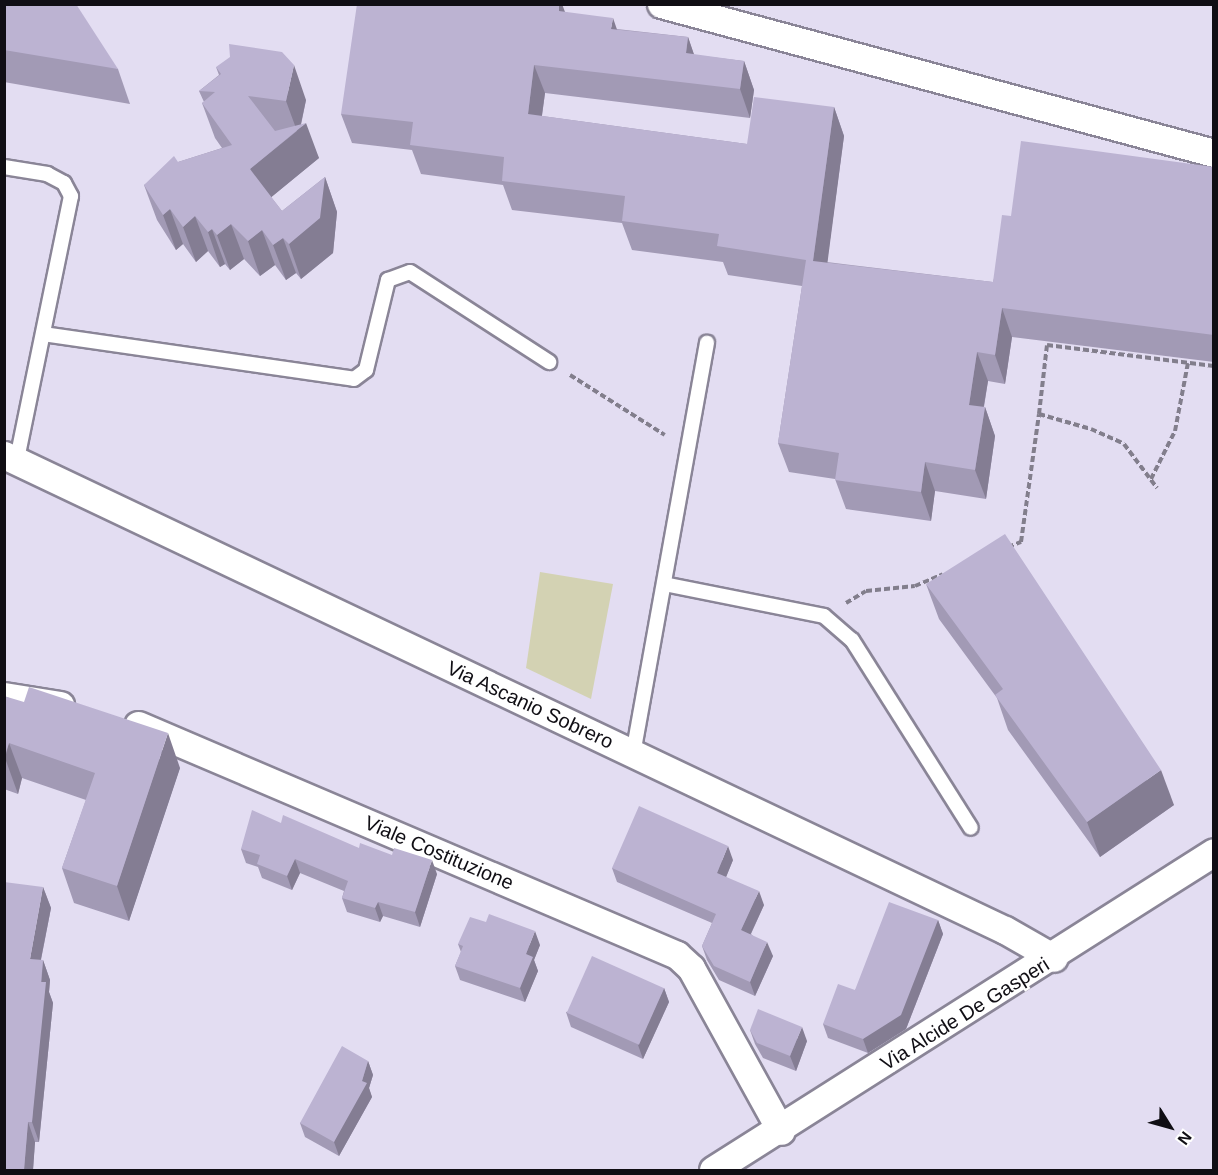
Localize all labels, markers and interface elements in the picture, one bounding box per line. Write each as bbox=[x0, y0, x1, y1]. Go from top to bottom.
street label: Via Ascanio Sobrero bbox=[442, 656, 618, 754]
street label: Viale Costituzione bbox=[361, 811, 517, 895]
street label: Via Alcide De Gasperi bbox=[876, 952, 1054, 1076]
north arrow bbox=[1140, 1097, 1200, 1157]
text: N bbox=[1175, 1128, 1195, 1148]

